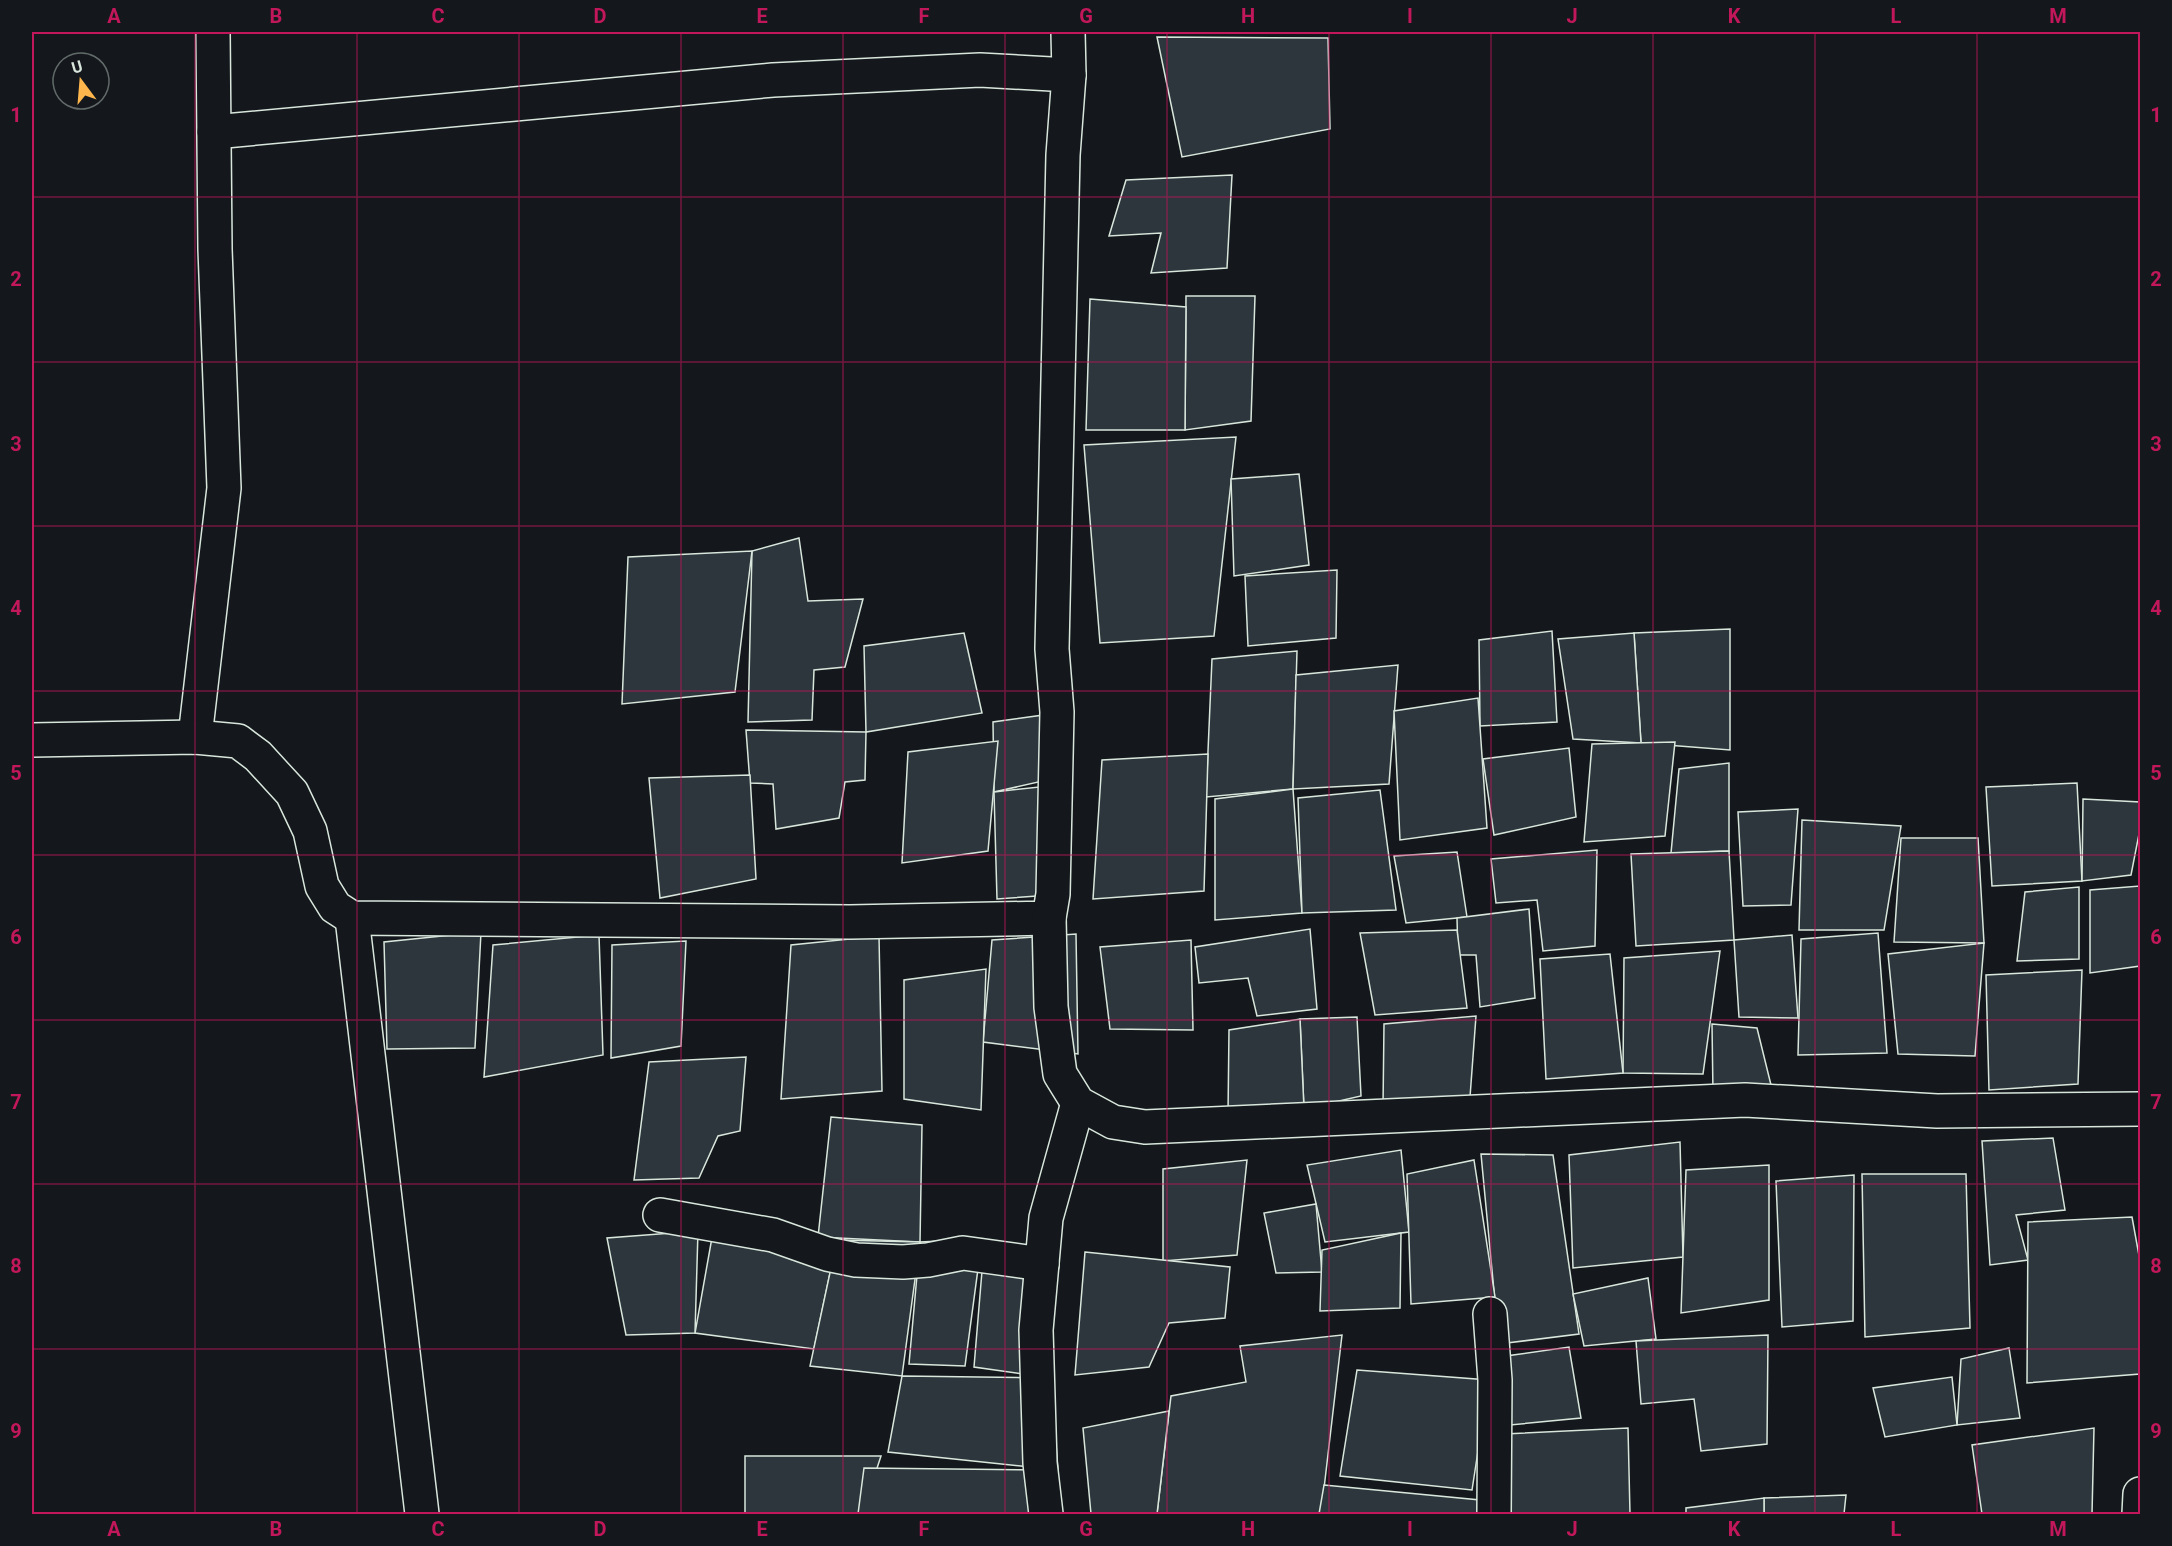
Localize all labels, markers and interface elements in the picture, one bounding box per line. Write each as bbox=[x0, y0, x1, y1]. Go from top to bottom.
text: A bbox=[107, 4, 121, 28]
text: B bbox=[270, 4, 282, 28]
text: C bbox=[431, 4, 445, 28]
text: D bbox=[594, 4, 607, 28]
text: E bbox=[756, 4, 768, 28]
text: F bbox=[919, 4, 930, 28]
text: G bbox=[1079, 4, 1093, 28]
text: H bbox=[1241, 4, 1255, 28]
text: I bbox=[1407, 4, 1413, 28]
text: J bbox=[1566, 4, 1578, 28]
text: K bbox=[1728, 4, 1741, 28]
text: L bbox=[1891, 4, 1902, 28]
text: M bbox=[2049, 4, 2067, 28]
north arrow bbox=[51, 51, 111, 111]
text: U bbox=[69, 56, 85, 78]
text: 1 bbox=[10, 103, 22, 127]
text: 1 bbox=[2150, 103, 2162, 127]
text: 2 bbox=[10, 267, 22, 291]
text: 2 bbox=[2150, 267, 2162, 291]
text: 3 bbox=[10, 432, 22, 456]
text: 3 bbox=[2150, 432, 2162, 456]
text: 4 bbox=[10, 596, 22, 620]
text: 4 bbox=[2150, 596, 2162, 620]
text: 5 bbox=[10, 761, 22, 785]
text: 5 bbox=[2150, 761, 2162, 785]
text: 6 bbox=[10, 925, 22, 949]
text: 6 bbox=[2150, 925, 2162, 949]
text: 7 bbox=[10, 1090, 22, 1114]
text: 7 bbox=[2150, 1090, 2162, 1114]
text: 8 bbox=[10, 1254, 22, 1278]
text: 8 bbox=[2150, 1254, 2162, 1278]
text: 9 bbox=[10, 1419, 22, 1443]
text: 9 bbox=[2150, 1419, 2162, 1443]
text: A bbox=[107, 1517, 121, 1541]
text: B bbox=[270, 1517, 282, 1541]
text: C bbox=[431, 1517, 445, 1541]
text: D bbox=[594, 1517, 607, 1541]
text: E bbox=[756, 1517, 768, 1541]
text: F bbox=[919, 1517, 930, 1541]
text: G bbox=[1079, 1517, 1093, 1541]
text: H bbox=[1241, 1517, 1255, 1541]
text: I bbox=[1407, 1517, 1413, 1541]
text: J bbox=[1566, 1517, 1578, 1541]
text: K bbox=[1728, 1517, 1741, 1541]
text: L bbox=[1891, 1517, 1902, 1541]
text: M bbox=[2049, 1517, 2067, 1541]

